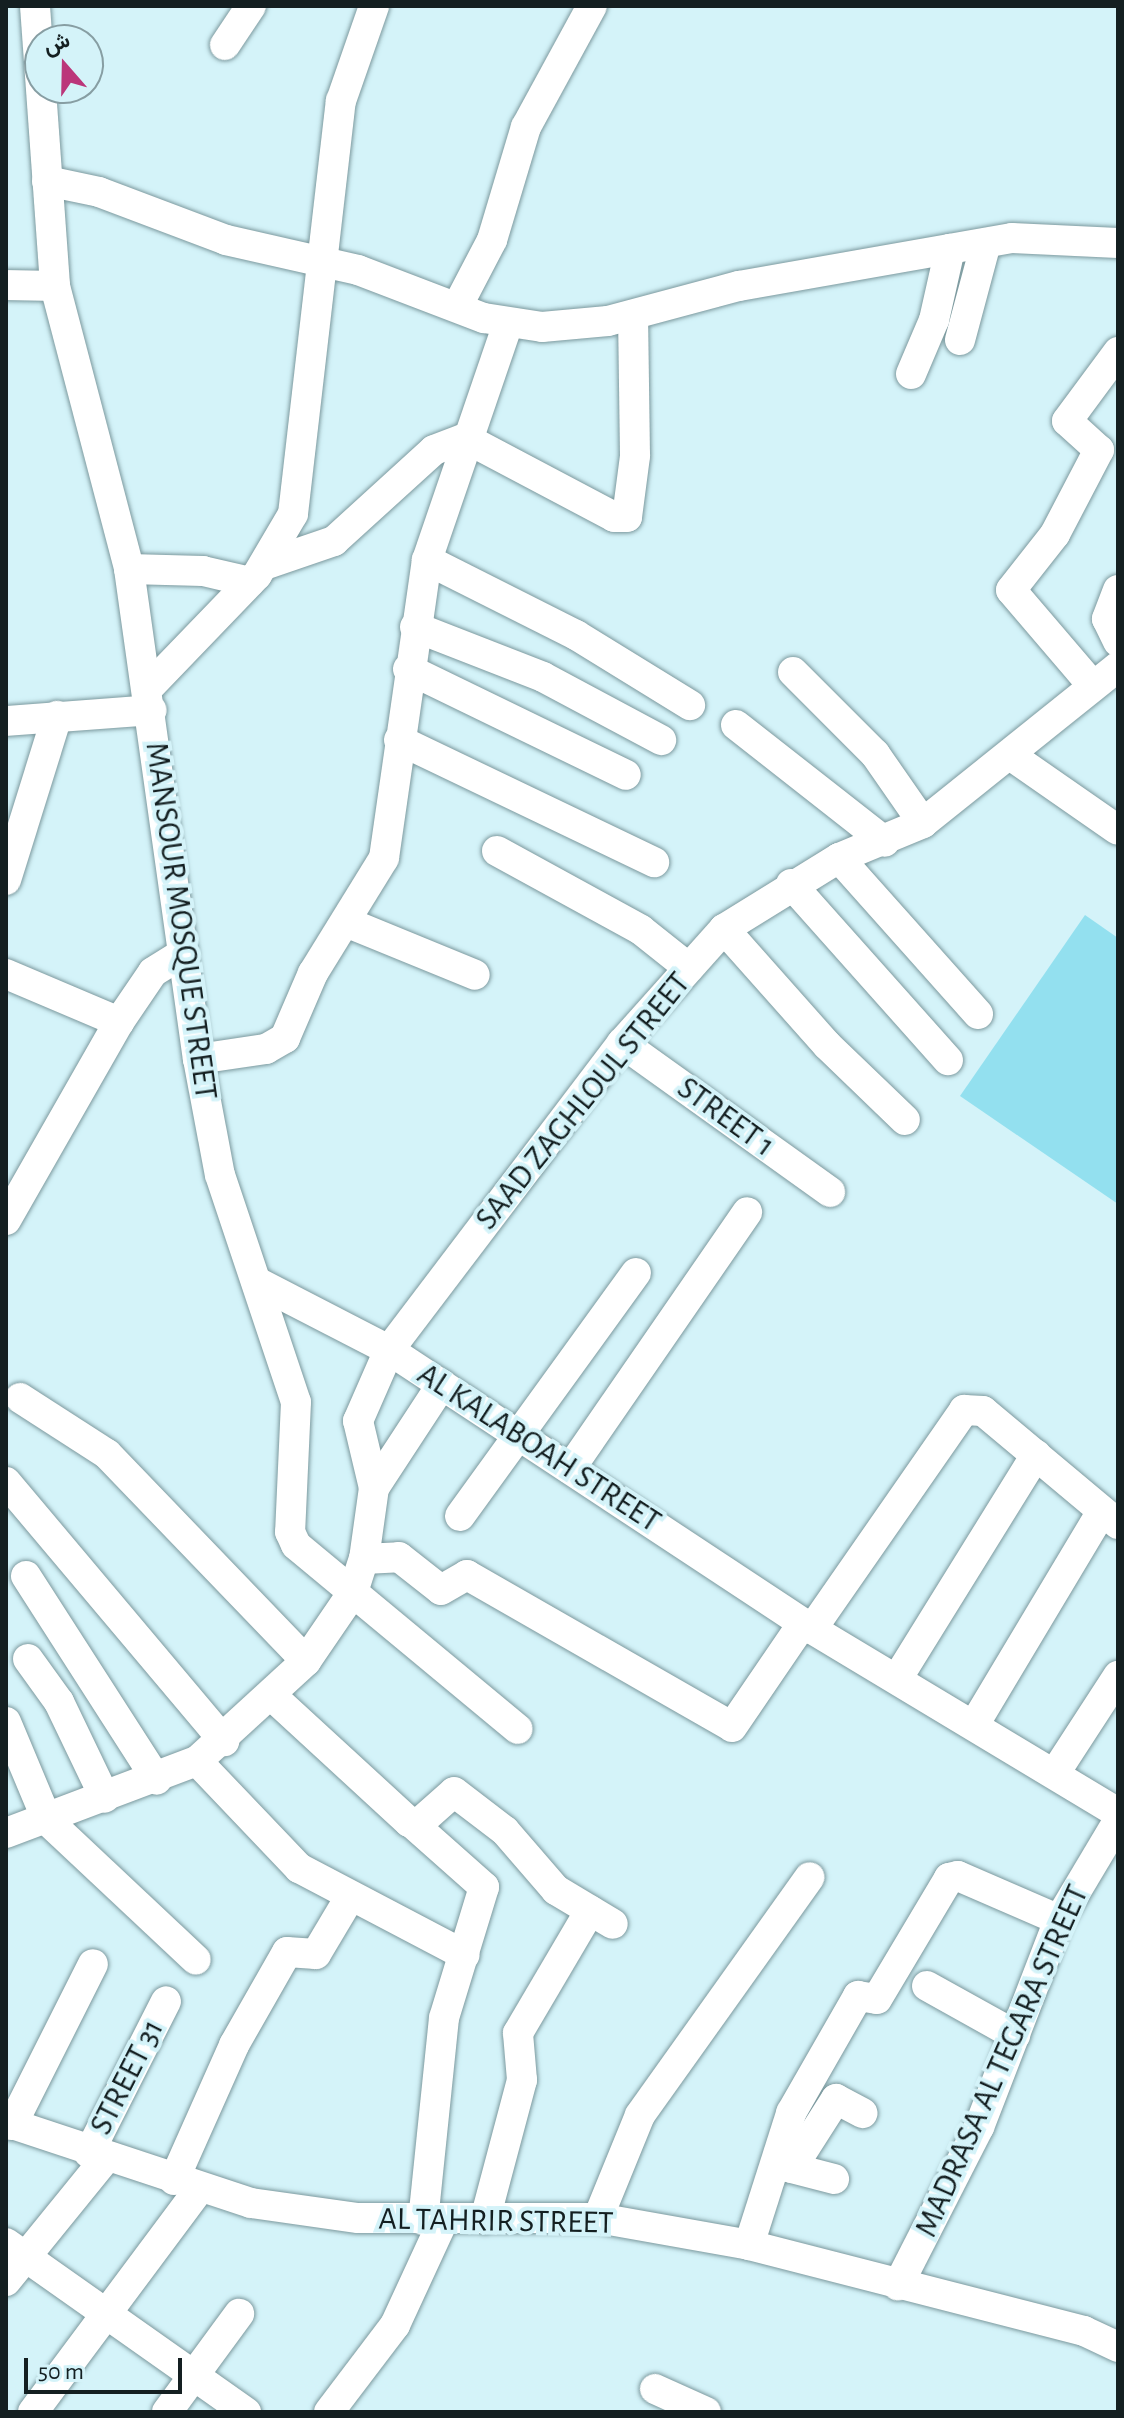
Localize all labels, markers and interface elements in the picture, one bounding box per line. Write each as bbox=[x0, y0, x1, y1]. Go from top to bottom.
north arrow bbox=[24, 24, 104, 104]
text: ش bbox=[40, 28, 73, 58]
street label: MANSOUR MOSQUE STREET bbox=[137, 740, 225, 1102]
street label: SAAD ZAGHLOUL STREET bbox=[467, 965, 699, 1237]
street label: STREET 1 bbox=[670, 1069, 782, 1165]
street label: AL KALABOAH STREET bbox=[410, 1355, 668, 1541]
street label: MADRASA AL TEGARA STREET bbox=[907, 1879, 1097, 2243]
street label: STREET 31 bbox=[82, 2013, 172, 2141]
street label: AL TAHRIR STREET bbox=[378, 2200, 614, 2242]
scale bar bbox=[28, 2342, 186, 2392]
text: 50 m bbox=[38, 2360, 84, 2384]

